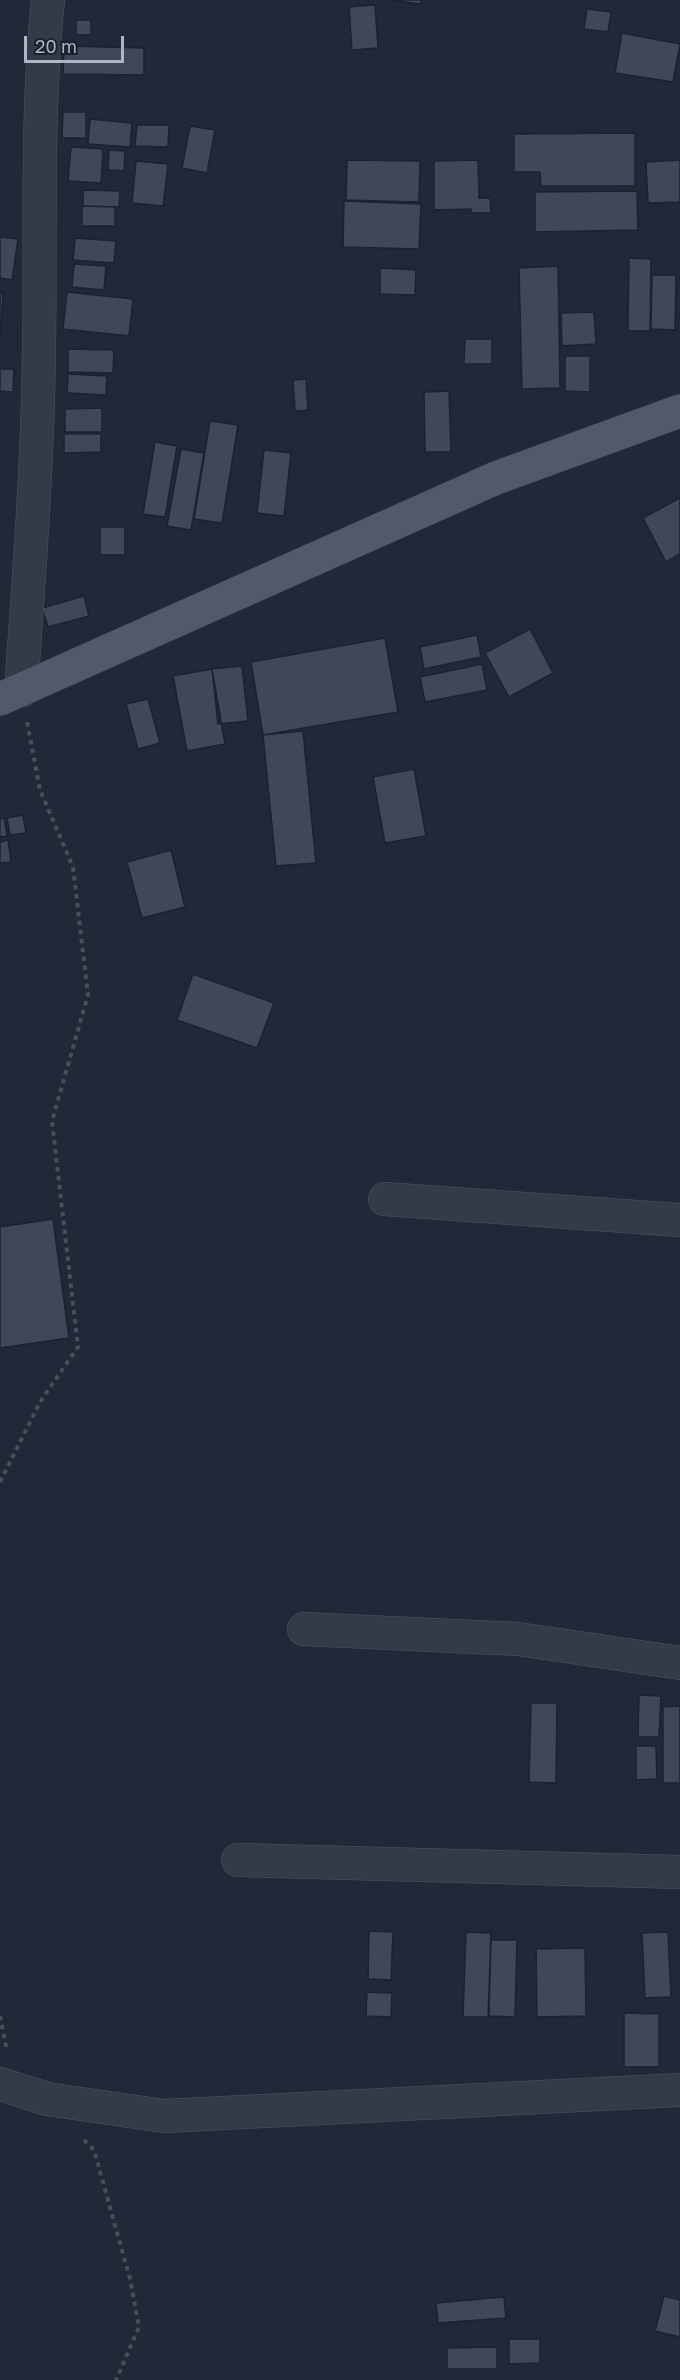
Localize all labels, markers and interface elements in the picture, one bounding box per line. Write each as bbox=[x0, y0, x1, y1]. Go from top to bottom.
scale bar bbox=[27, 24, 128, 62]
text: 20 m bbox=[35, 35, 77, 57]

